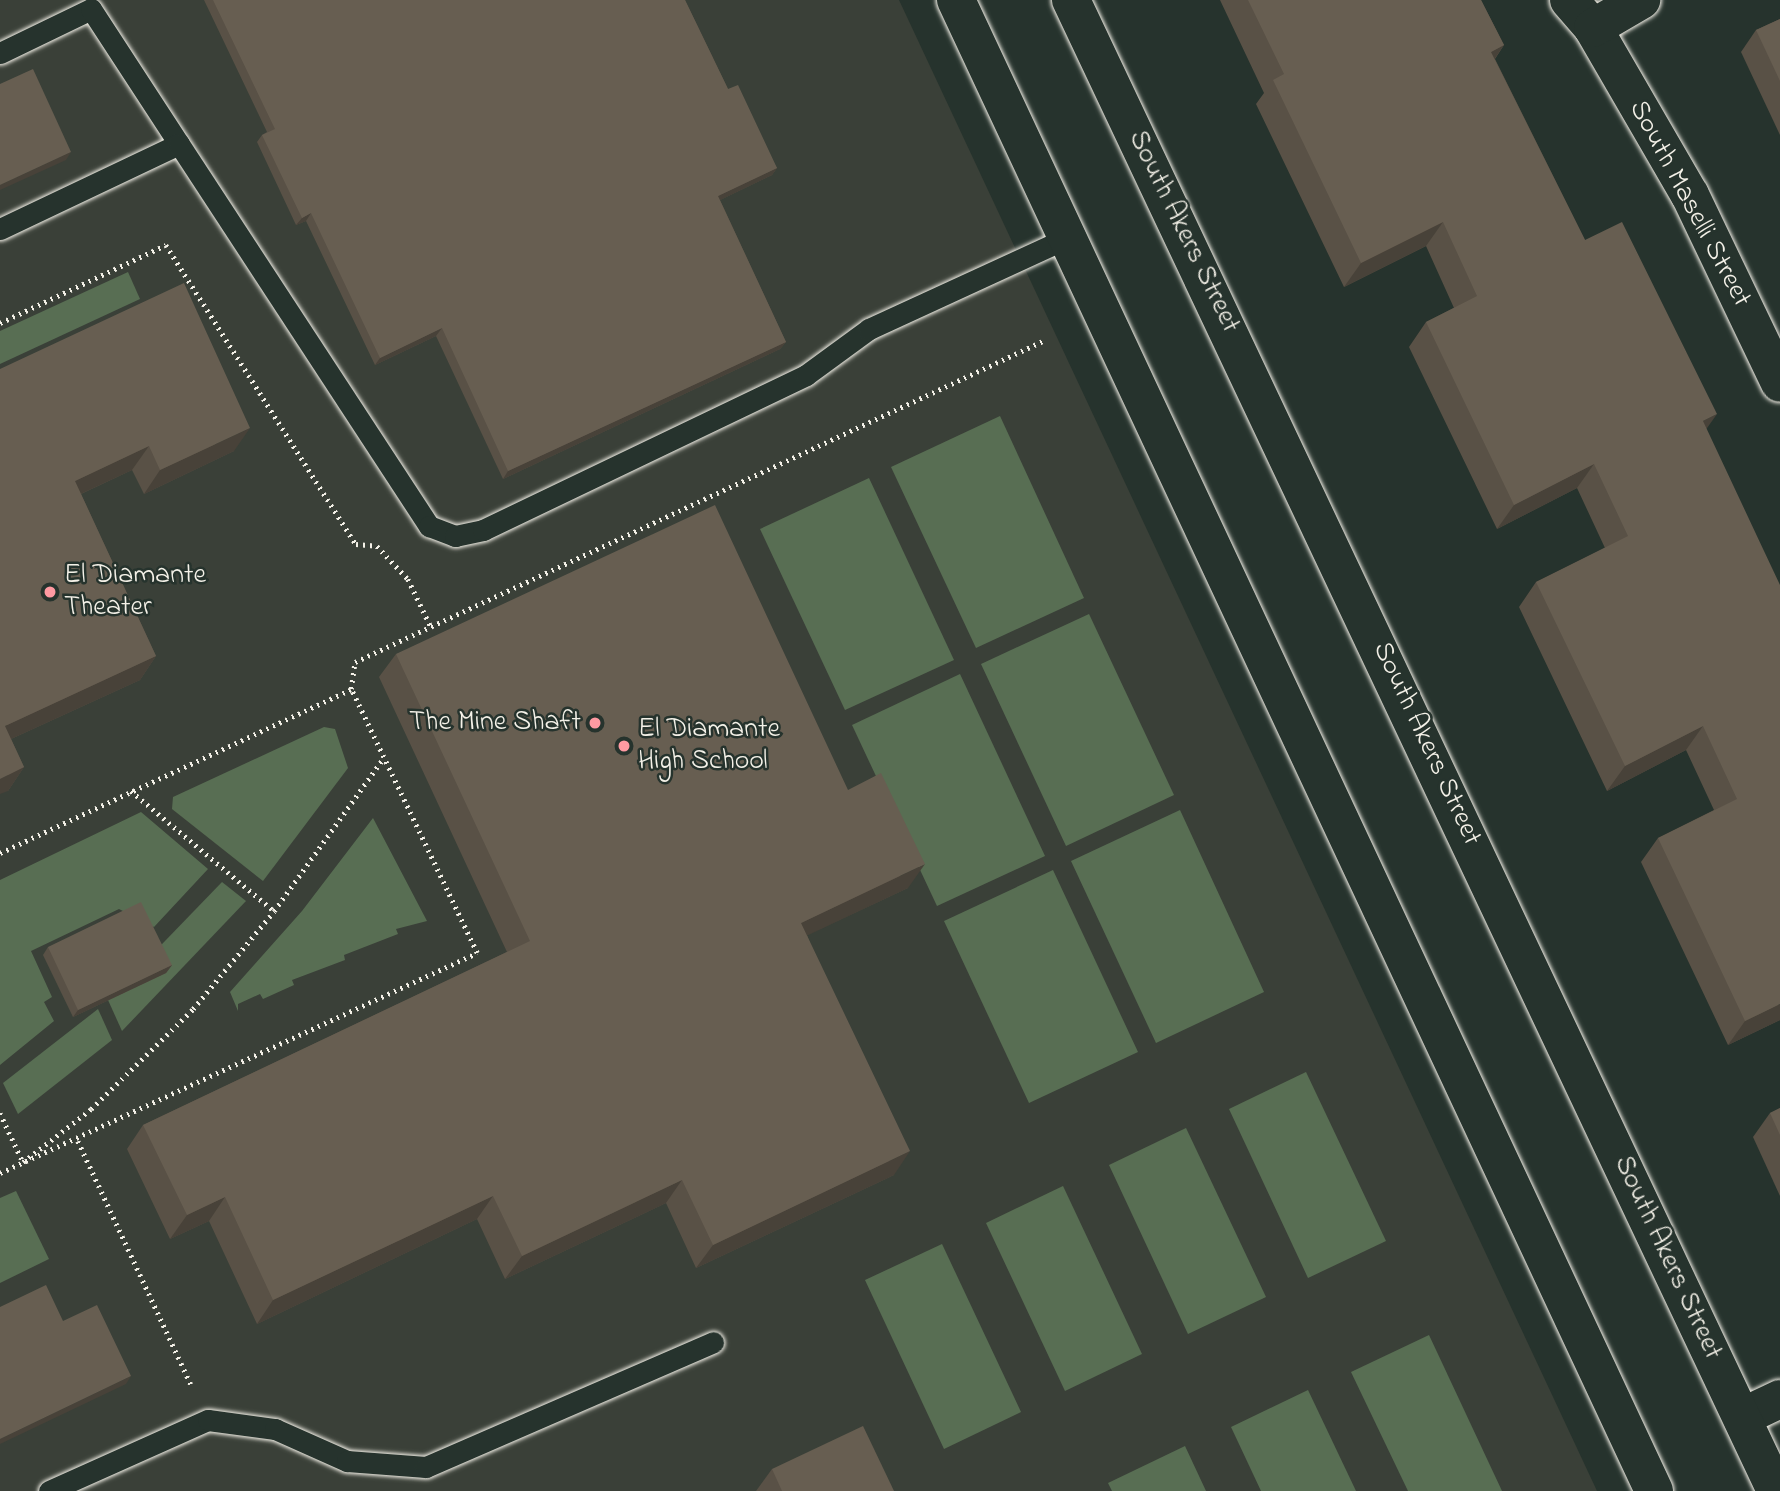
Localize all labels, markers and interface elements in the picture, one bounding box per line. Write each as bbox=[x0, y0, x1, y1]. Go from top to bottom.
street label: South Maselli Street bbox=[1620, 95, 1758, 313]
street label: South Akers Street bbox=[1120, 125, 1246, 339]
place label: El Diamante Theater bbox=[64, 559, 206, 625]
marker: El Diamante Theater bbox=[42, 584, 58, 600]
street label: South Akers Street bbox=[1364, 637, 1488, 851]
place label: The Mine Shaft bbox=[409, 706, 581, 740]
place label: El Diamante High School bbox=[638, 713, 780, 779]
marker: The Mine Shaft bbox=[587, 715, 603, 731]
marker: El Diamante High School bbox=[616, 738, 632, 754]
street label: South Akers Street bbox=[1605, 1151, 1729, 1365]

